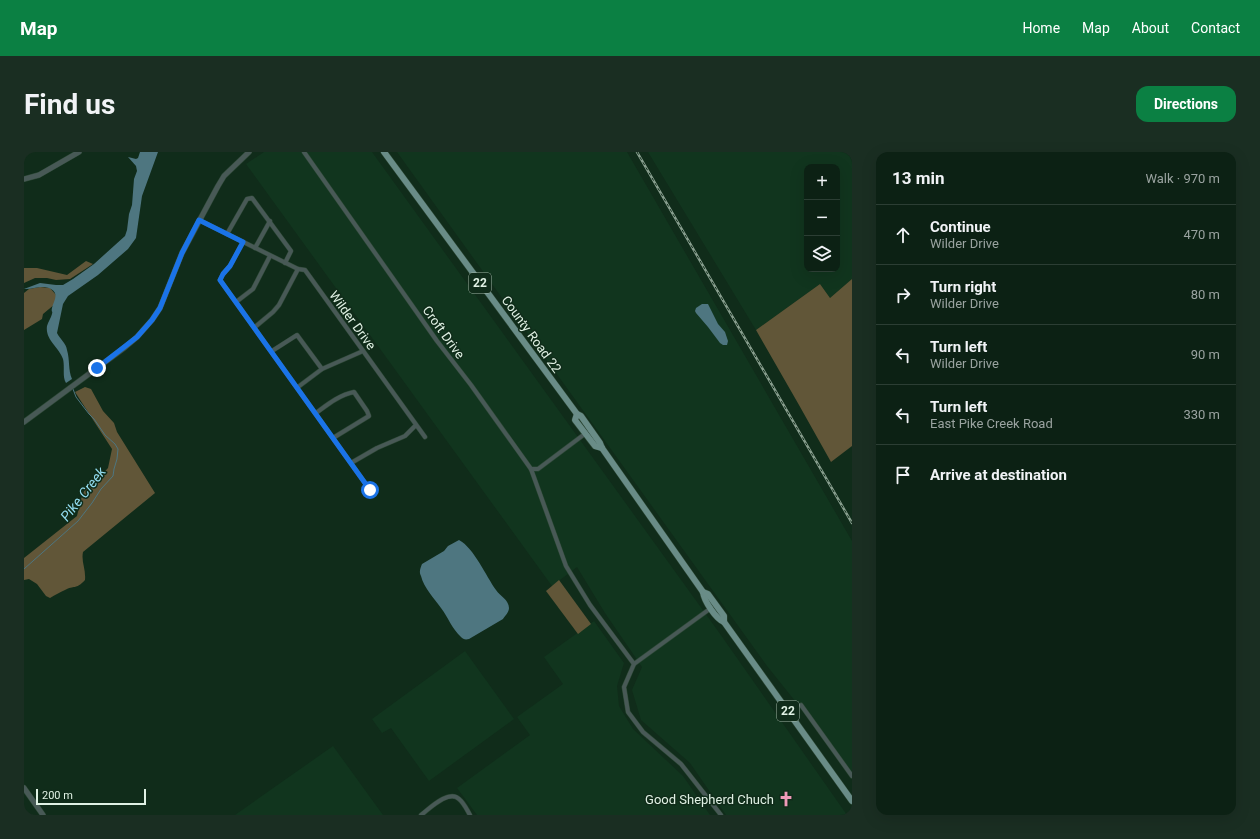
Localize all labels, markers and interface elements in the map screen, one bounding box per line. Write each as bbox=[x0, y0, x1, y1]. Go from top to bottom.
text: Map bbox=[20, 17, 58, 40]
text: Home bbox=[1022, 20, 1060, 36]
text: Map bbox=[1082, 20, 1110, 36]
text: About bbox=[1132, 20, 1169, 36]
text: Contact bbox=[1191, 20, 1240, 36]
button: Directions bbox=[1136, 86, 1236, 122]
text: Find us bbox=[24, 88, 115, 121]
map controls bbox=[804, 164, 840, 272]
button: + bbox=[804, 164, 840, 200]
text: 13 min bbox=[892, 168, 945, 188]
text: Walk · 970 m bbox=[1145, 171, 1220, 186]
button: − bbox=[804, 200, 840, 236]
text: Continue bbox=[930, 218, 991, 236]
icon: ahead bbox=[892, 224, 914, 246]
text: 470 m bbox=[1183, 227, 1220, 242]
button: layers bbox=[804, 236, 840, 272]
text: Wilder Drive bbox=[930, 236, 999, 251]
road number: 22 bbox=[469, 273, 491, 293]
text: Turn right bbox=[930, 278, 996, 296]
icon: right bbox=[892, 284, 914, 306]
text: 80 m bbox=[1191, 287, 1220, 302]
street label: Wilder Drive bbox=[326, 288, 379, 353]
street label: County Road 22 bbox=[499, 293, 565, 376]
text: Wilder Drive bbox=[930, 296, 999, 311]
street label: Croft Drive bbox=[419, 303, 468, 362]
text: Turn left bbox=[930, 338, 987, 356]
icon: left bbox=[892, 344, 914, 366]
text: 90 m bbox=[1191, 347, 1220, 362]
text: Wilder Drive bbox=[930, 356, 999, 371]
route end bbox=[88, 359, 106, 377]
text: Turn left bbox=[930, 398, 987, 416]
icon: left bbox=[892, 404, 914, 426]
text: 330 m bbox=[1183, 407, 1220, 422]
text: East Pike Creek Road bbox=[930, 416, 1053, 431]
water label: Pike Creek bbox=[57, 463, 110, 524]
icon: arrive bbox=[892, 464, 914, 486]
text: Arrive at destination bbox=[930, 466, 1067, 484]
route start bbox=[361, 481, 379, 499]
road number: 22 bbox=[777, 701, 799, 721]
scale bar bbox=[36, 787, 146, 806]
text: 200 m bbox=[42, 789, 73, 802]
church icon: Good Shepherd Chuch bbox=[777, 790, 795, 808]
place label: Good Shepherd Chuch bbox=[645, 792, 774, 807]

